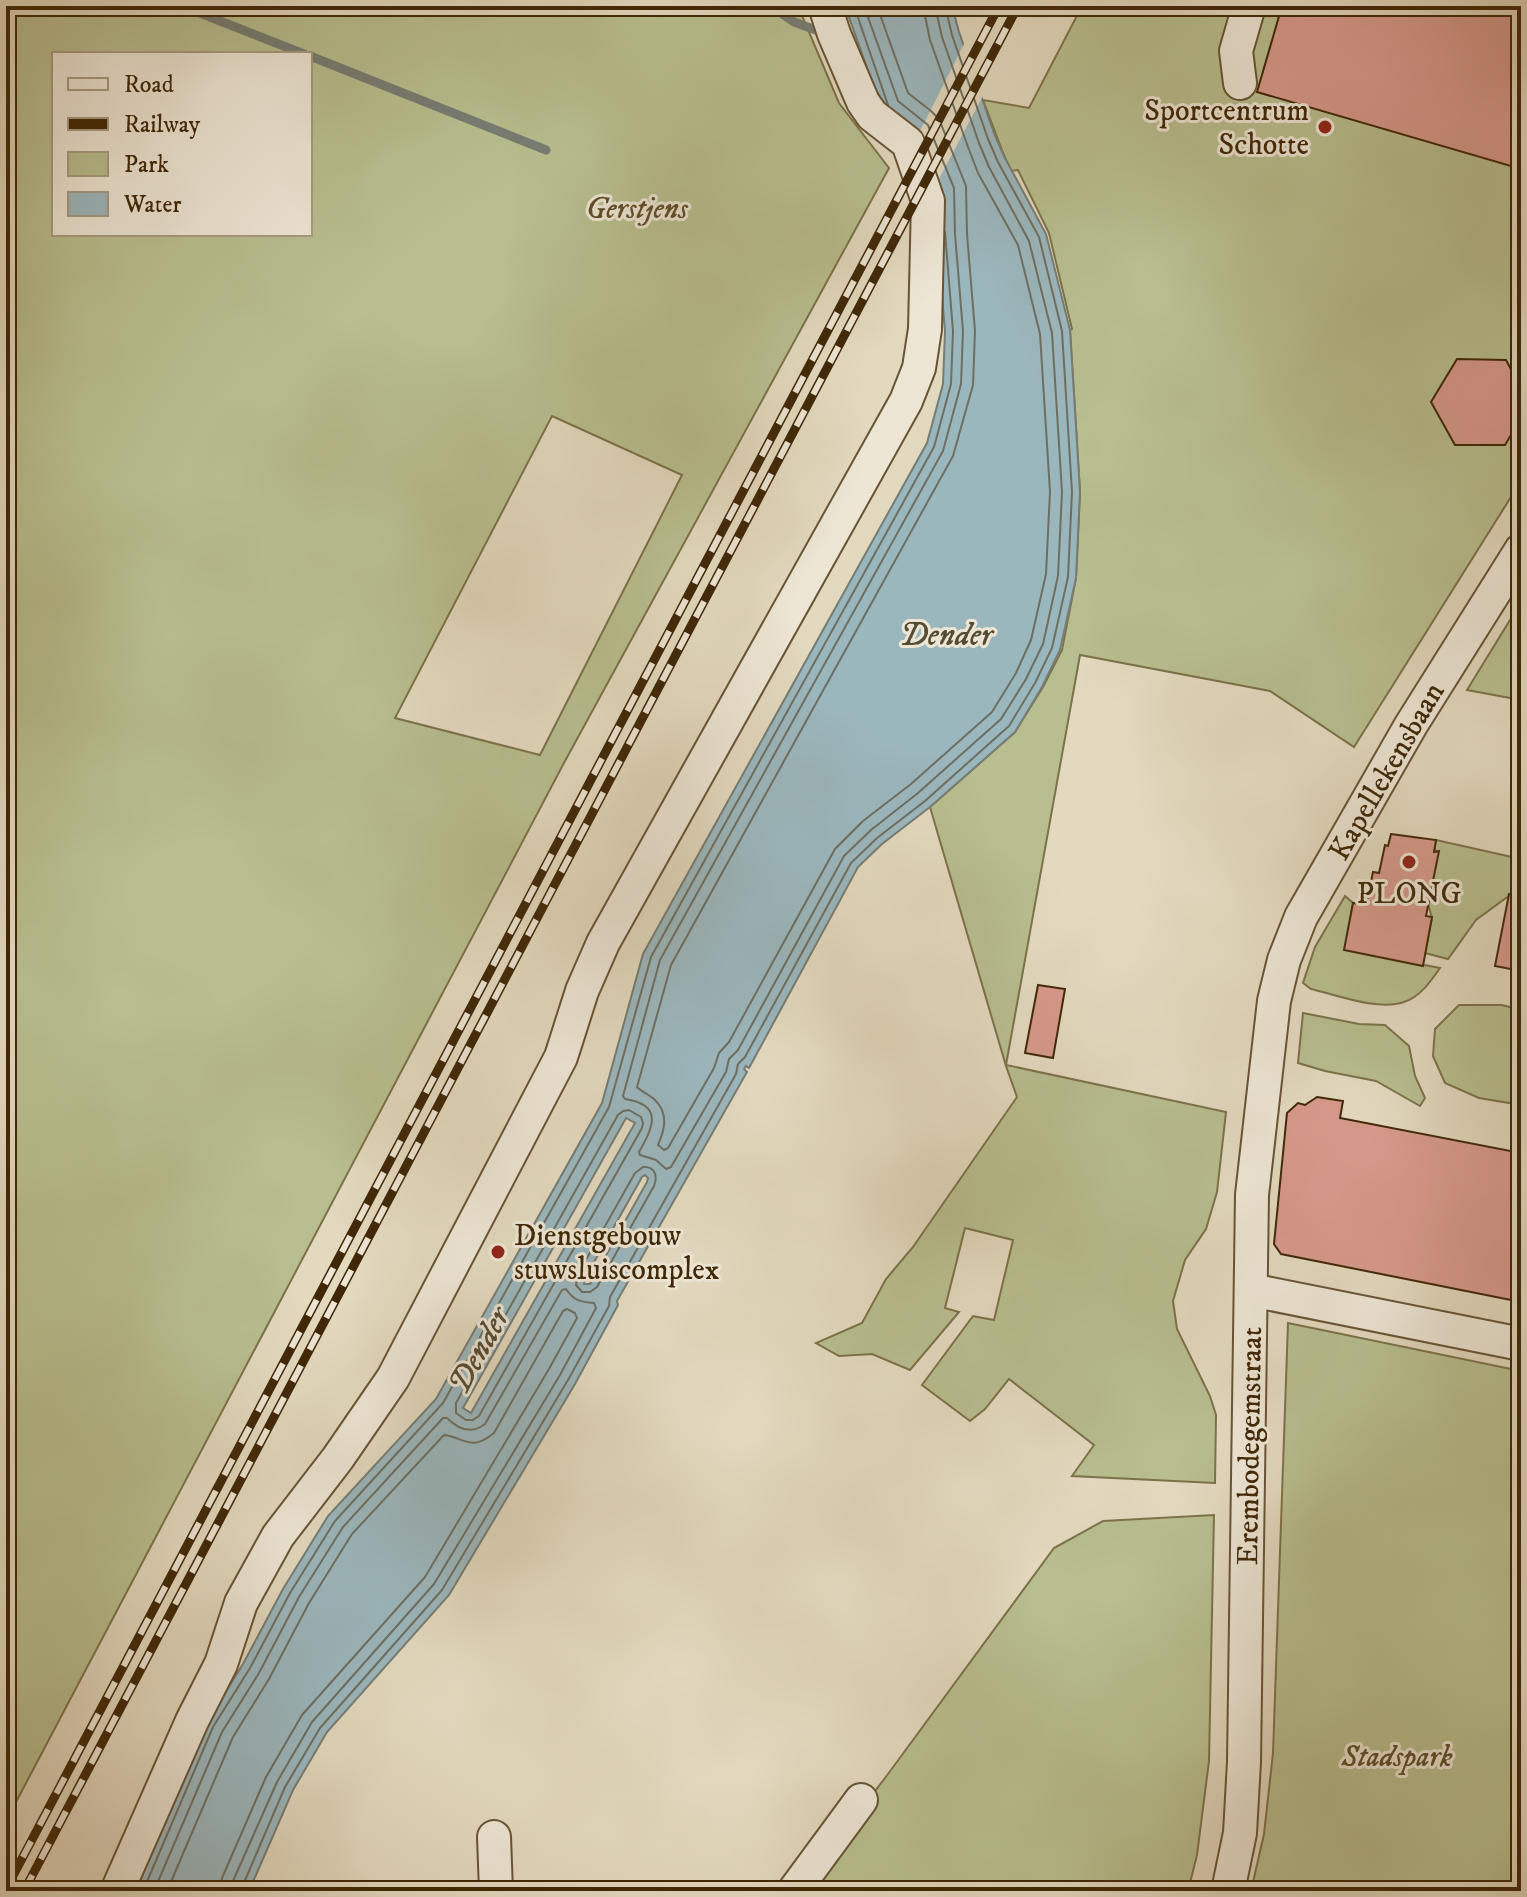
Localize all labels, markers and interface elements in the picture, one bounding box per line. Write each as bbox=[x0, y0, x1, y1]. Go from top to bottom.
legend bbox=[52, 52, 312, 236]
text: Road bbox=[124, 70, 174, 100]
place label: Sportcentrum Schotte bbox=[1144, 93, 1309, 164]
text: Railway bbox=[124, 110, 201, 140]
marker: Sportcentrum Schotte bbox=[1316, 118, 1334, 136]
text: Park bbox=[124, 150, 169, 180]
text: Water bbox=[123, 190, 181, 220]
park label: Gerstjens bbox=[586, 191, 689, 228]
water label: Dender bbox=[900, 616, 995, 656]
street label: Kapellekensbaan bbox=[1321, 676, 1453, 867]
marker: PLONG bbox=[1400, 853, 1418, 871]
place label: PLONG bbox=[1356, 876, 1462, 913]
place label: Dienstgebouw stuwsluiscomplex bbox=[514, 1218, 720, 1289]
marker: Dienstgebouw stuwsluiscomplex bbox=[489, 1243, 507, 1261]
water label: Dender bbox=[440, 1298, 521, 1401]
street label: Erembodegemstraat bbox=[1230, 1326, 1271, 1566]
park label: Stadspark bbox=[1340, 1739, 1453, 1776]

